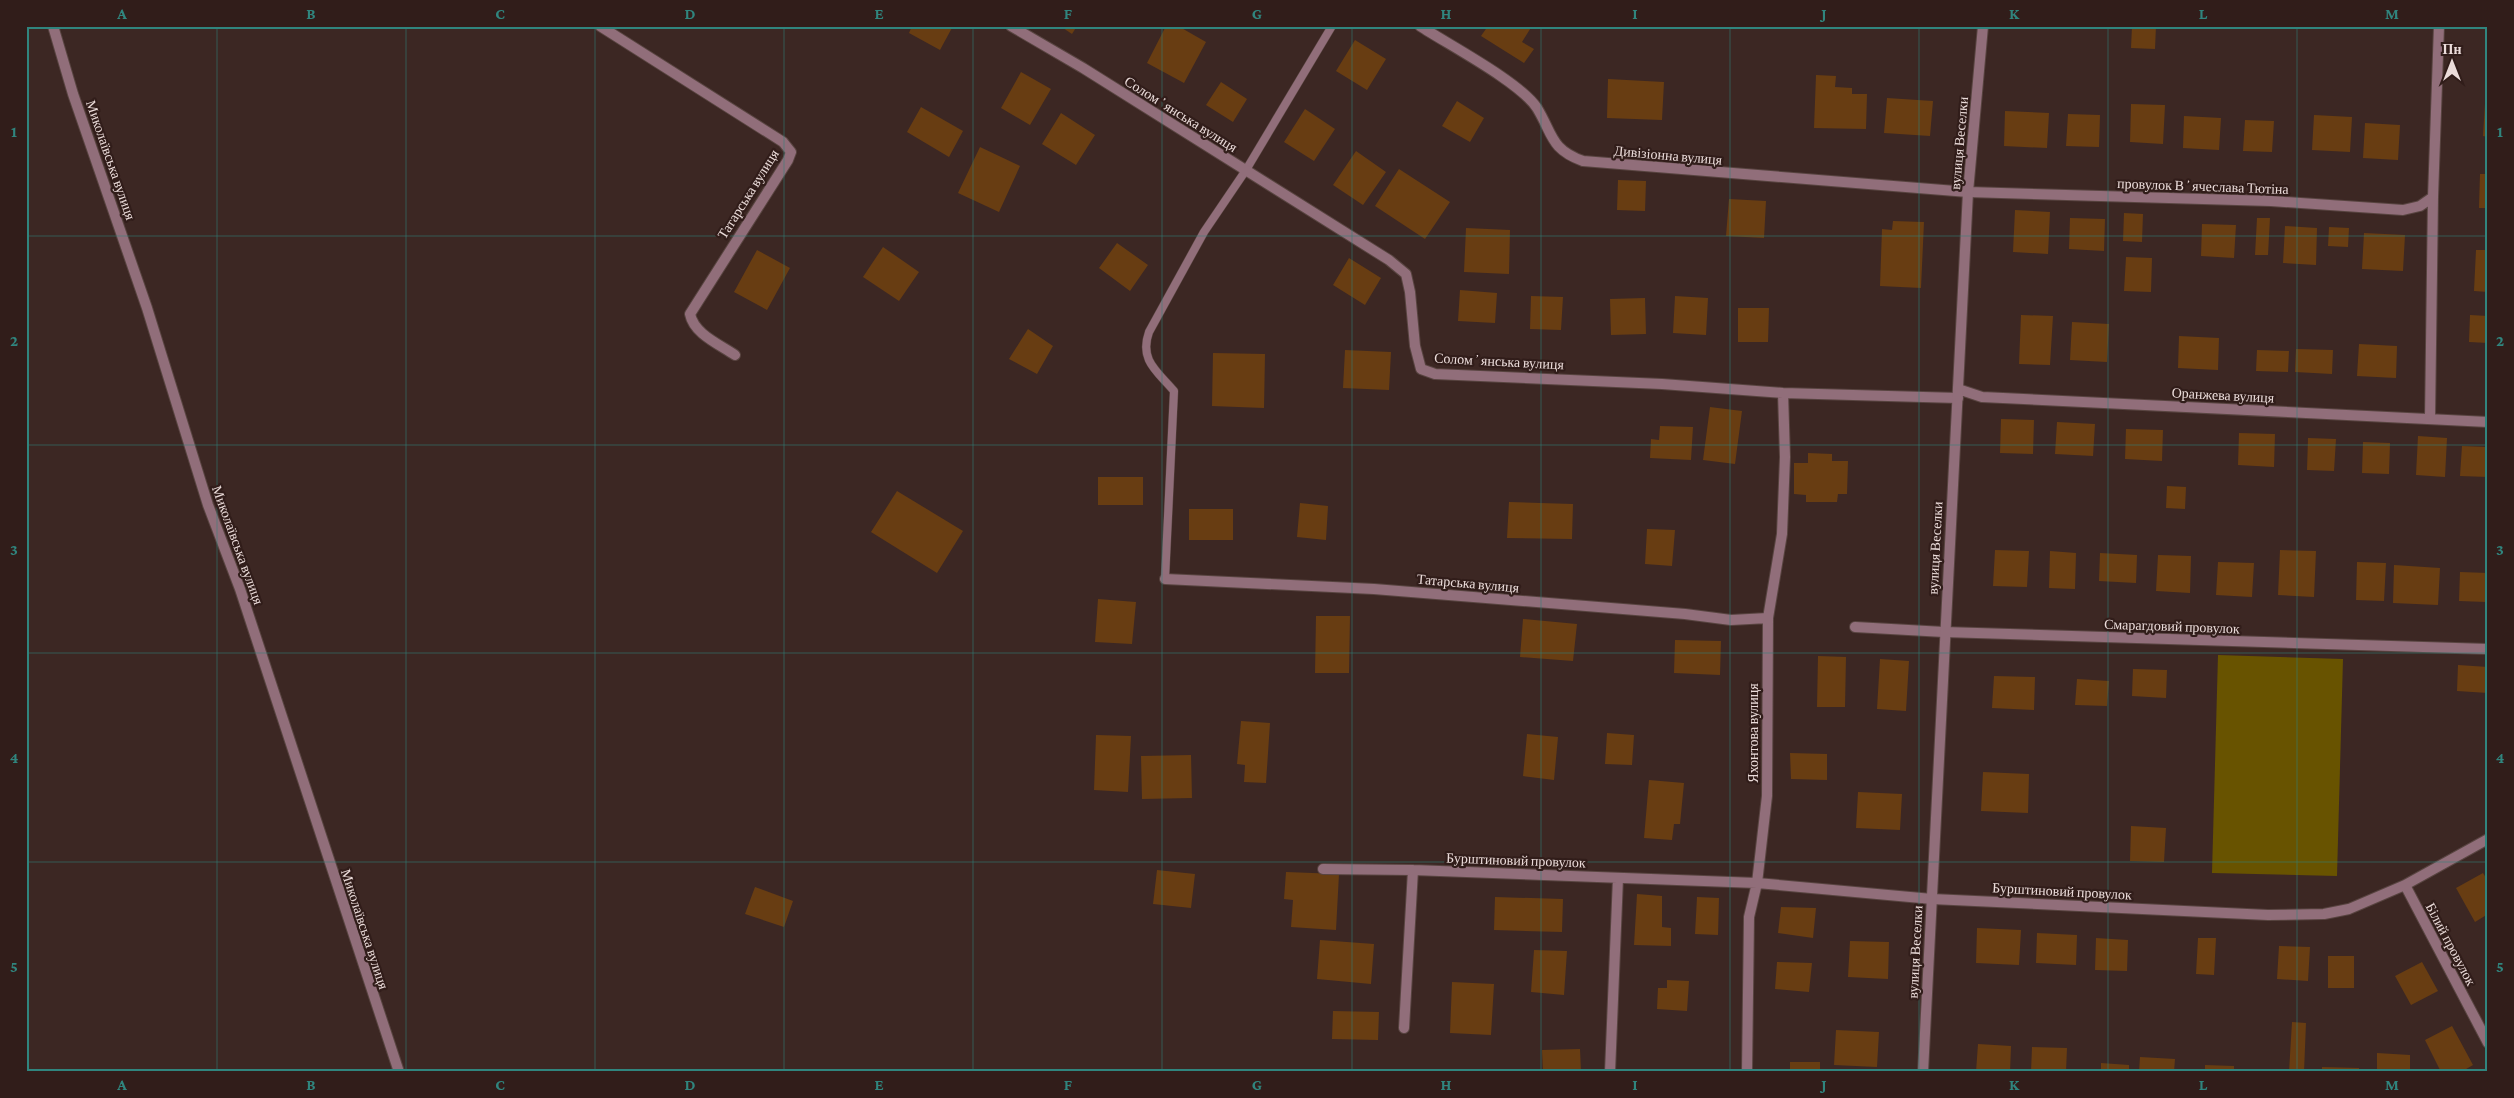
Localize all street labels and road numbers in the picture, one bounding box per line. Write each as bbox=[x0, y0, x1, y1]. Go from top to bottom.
street label: Соломʼянська вулиця bbox=[1122, 73, 1241, 155]
street label: вулиця Веселки bbox=[1947, 95, 1971, 190]
street label: Миколаївська вулиця bbox=[83, 98, 139, 222]
street label: Дивізіонна вулиця bbox=[1613, 142, 1723, 168]
street label: Татарська вулиця bbox=[714, 146, 782, 242]
street label: провулок Вʼячеслава Тютіна bbox=[2117, 175, 2290, 197]
street label: Соломʼянська вулиця bbox=[1434, 350, 1565, 372]
street label: Оранжева вулиця bbox=[2171, 384, 2275, 406]
street label: Миколаївська вулиця bbox=[209, 483, 267, 607]
street label: вулиця Веселки bbox=[1925, 500, 1945, 595]
street label: Татарська вулиця bbox=[1416, 571, 1520, 595]
street label: Смарагдовий провулок bbox=[2104, 616, 2240, 636]
street label: Яхонтова вулиця bbox=[1745, 683, 1761, 783]
street label: Бурштиновий провулок bbox=[1446, 850, 1586, 870]
street label: Миколаївська вулиця bbox=[338, 867, 392, 992]
street label: Бурштиновий провулок bbox=[1992, 879, 2132, 903]
street label: Білий провулок bbox=[2422, 900, 2480, 988]
street label: вулиця Веселки bbox=[1905, 904, 1925, 999]

